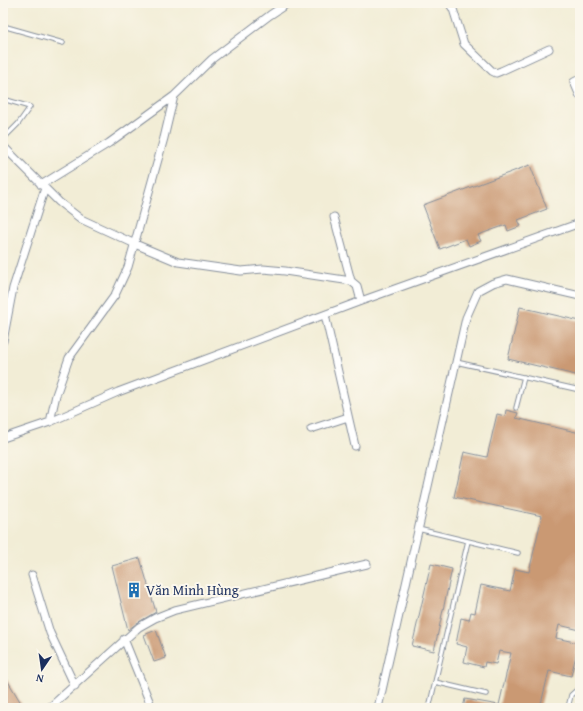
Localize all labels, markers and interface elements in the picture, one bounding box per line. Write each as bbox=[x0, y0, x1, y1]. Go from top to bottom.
place label: Văn Minh Hùng bbox=[146, 580, 239, 600]
building icon: Văn Minh Hùng bbox=[125, 581, 143, 599]
north arrow bbox=[22, 649, 62, 689]
text: N bbox=[34, 670, 45, 687]

